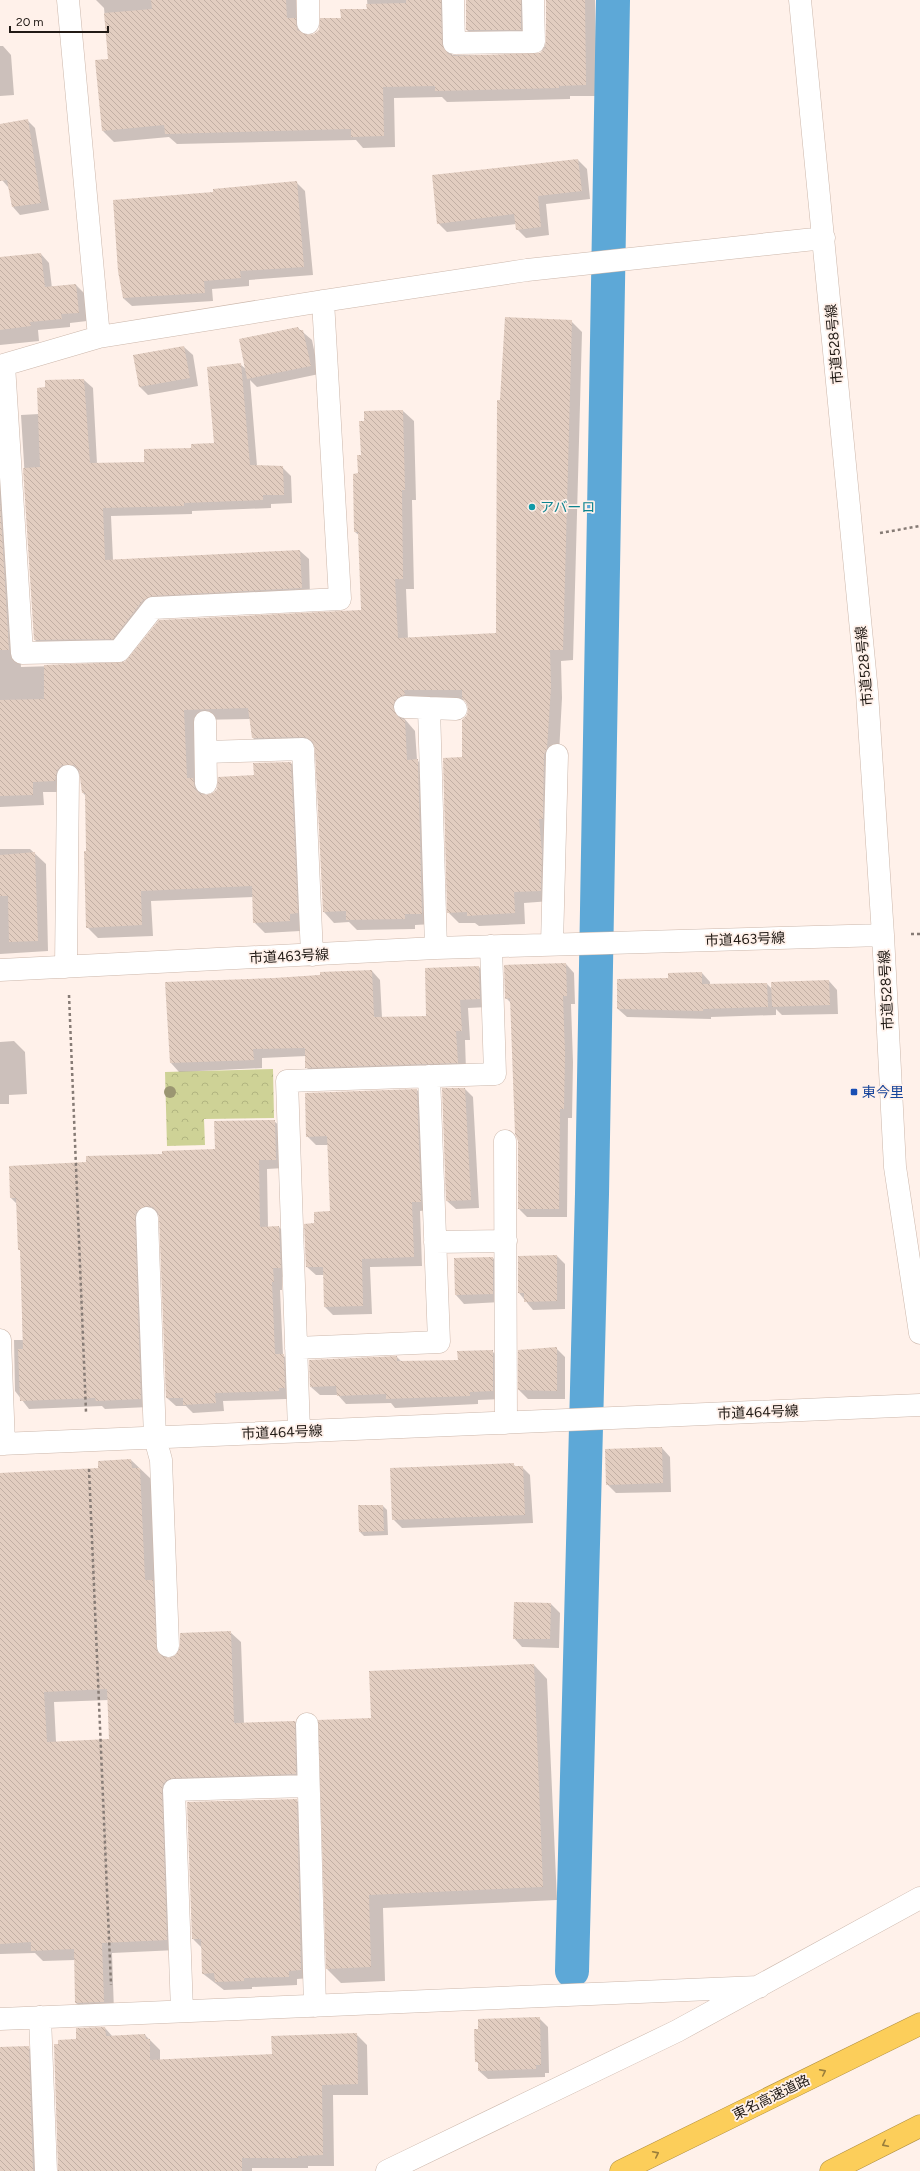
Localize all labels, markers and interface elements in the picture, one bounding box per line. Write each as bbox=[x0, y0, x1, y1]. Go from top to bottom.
scale bar bbox=[10, 8, 108, 34]
text: 20 m bbox=[16, 15, 44, 29]
street label: 市道528号線 bbox=[823, 303, 846, 385]
place label: アバーロ bbox=[540, 499, 595, 516]
marker: アバーロ bbox=[527, 502, 537, 512]
street label: 市道528号線 bbox=[853, 625, 876, 707]
street label: 市道463号線 bbox=[705, 930, 785, 949]
street label: 市道463号線 bbox=[249, 946, 330, 967]
street label: 市道528号線 bbox=[876, 949, 897, 1031]
place label: 東今里 bbox=[862, 1084, 904, 1101]
marker: 東今里 bbox=[849, 1087, 859, 1097]
street label: 市道464号線 bbox=[717, 1403, 799, 1422]
street label: 市道464号線 bbox=[241, 1423, 323, 1442]
one-way arrow bbox=[819, 2069, 826, 2076]
street label: 東名高速道路 bbox=[730, 2071, 813, 2124]
one-way arrow bbox=[882, 2139, 889, 2147]
one-way arrow bbox=[652, 2151, 660, 2159]

